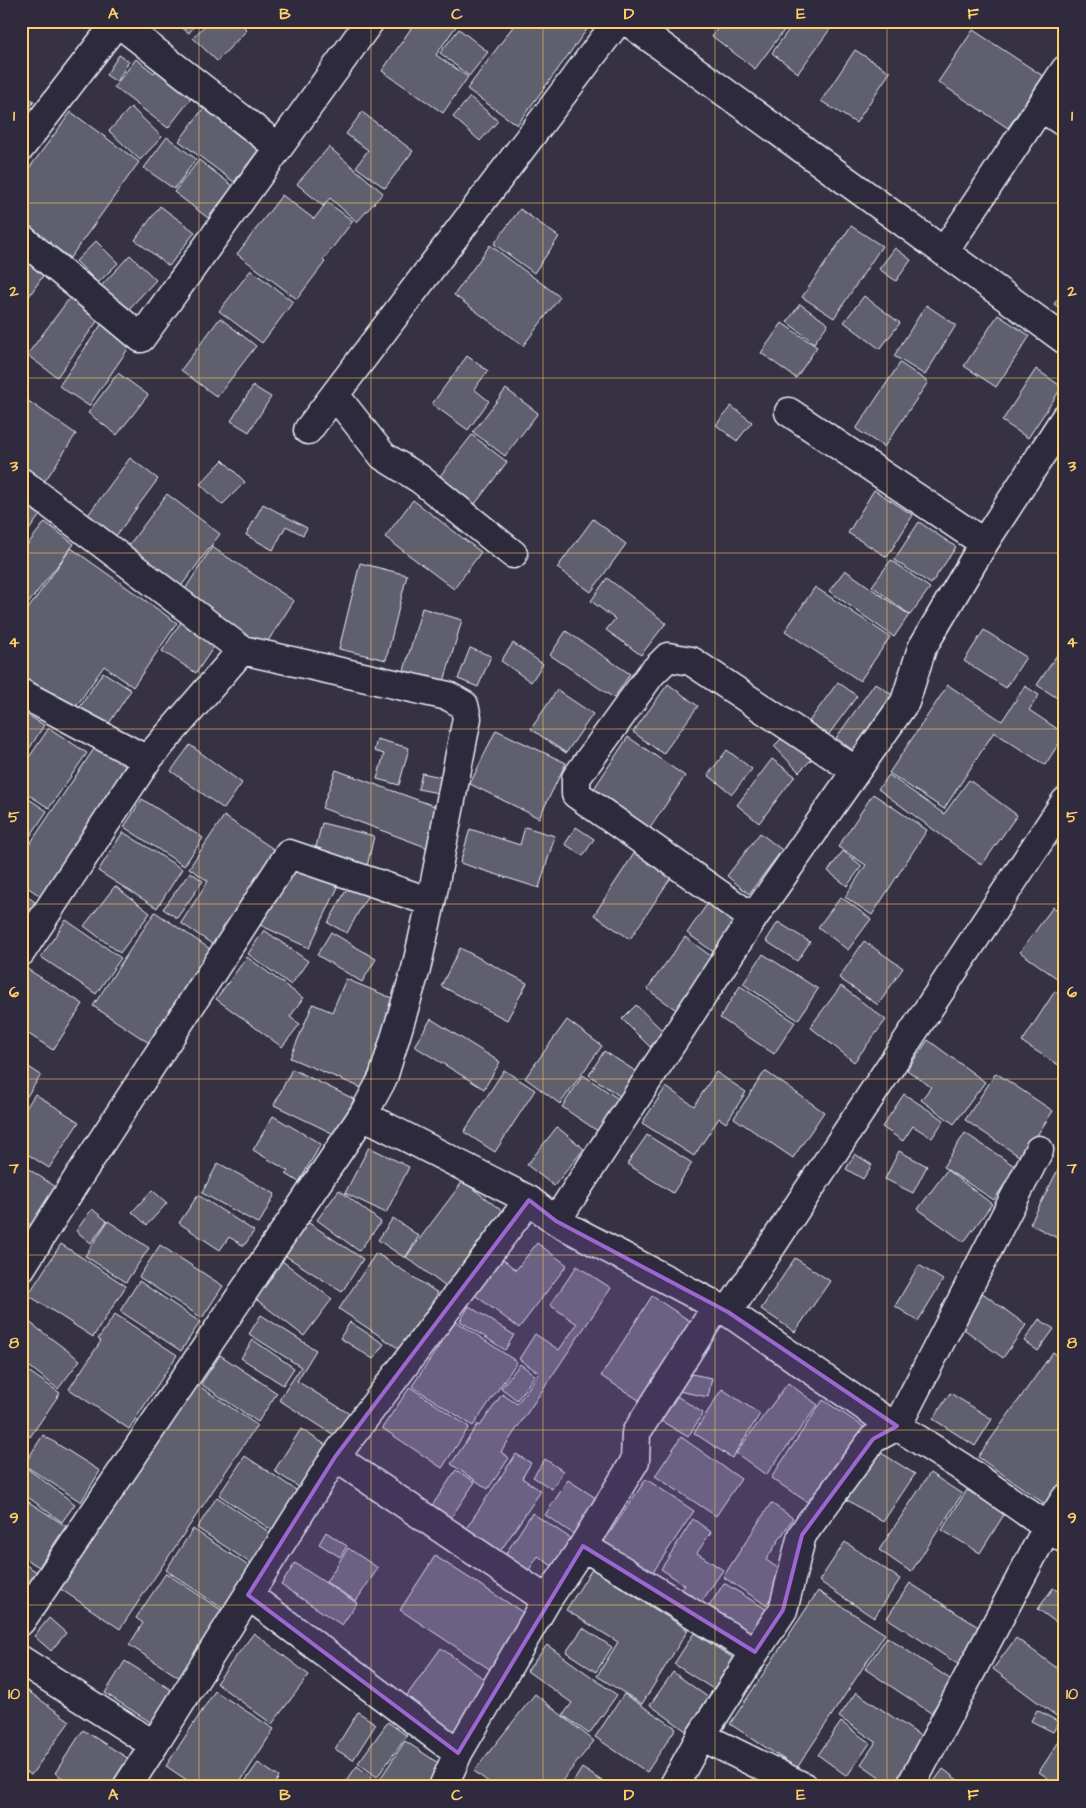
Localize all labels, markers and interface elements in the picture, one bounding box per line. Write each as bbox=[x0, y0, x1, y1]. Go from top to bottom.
text: A bbox=[108, 3, 119, 25]
text: B bbox=[279, 3, 291, 25]
text: C bbox=[451, 3, 463, 25]
text: D bbox=[624, 3, 635, 25]
text: E bbox=[796, 3, 806, 25]
text: F bbox=[967, 3, 979, 25]
text: 1 bbox=[13, 105, 16, 127]
text: 1 bbox=[1071, 105, 1074, 127]
text: 2 bbox=[8, 280, 19, 302]
text: 2 bbox=[1066, 280, 1077, 302]
text: 3 bbox=[9, 455, 19, 477]
text: 3 bbox=[1067, 455, 1077, 477]
text: 4 bbox=[9, 631, 20, 653]
text: 4 bbox=[1067, 631, 1078, 653]
text: 5 bbox=[8, 806, 20, 828]
text: 5 bbox=[1066, 806, 1078, 828]
text: 6 bbox=[9, 981, 19, 1003]
text: 6 bbox=[1067, 981, 1077, 1003]
text: 7 bbox=[8, 1157, 19, 1179]
text: 7 bbox=[1066, 1157, 1077, 1179]
text: 8 bbox=[9, 1332, 20, 1354]
text: 8 bbox=[1067, 1332, 1078, 1354]
text: 9 bbox=[9, 1507, 19, 1529]
text: 9 bbox=[1067, 1507, 1077, 1529]
text: 10 bbox=[8, 1683, 20, 1705]
text: 10 bbox=[1066, 1683, 1078, 1705]
text: A bbox=[108, 1784, 119, 1806]
text: B bbox=[279, 1784, 291, 1806]
text: C bbox=[451, 1784, 463, 1806]
text: D bbox=[624, 1784, 635, 1806]
text: E bbox=[796, 1784, 806, 1806]
text: F bbox=[967, 1784, 979, 1806]

